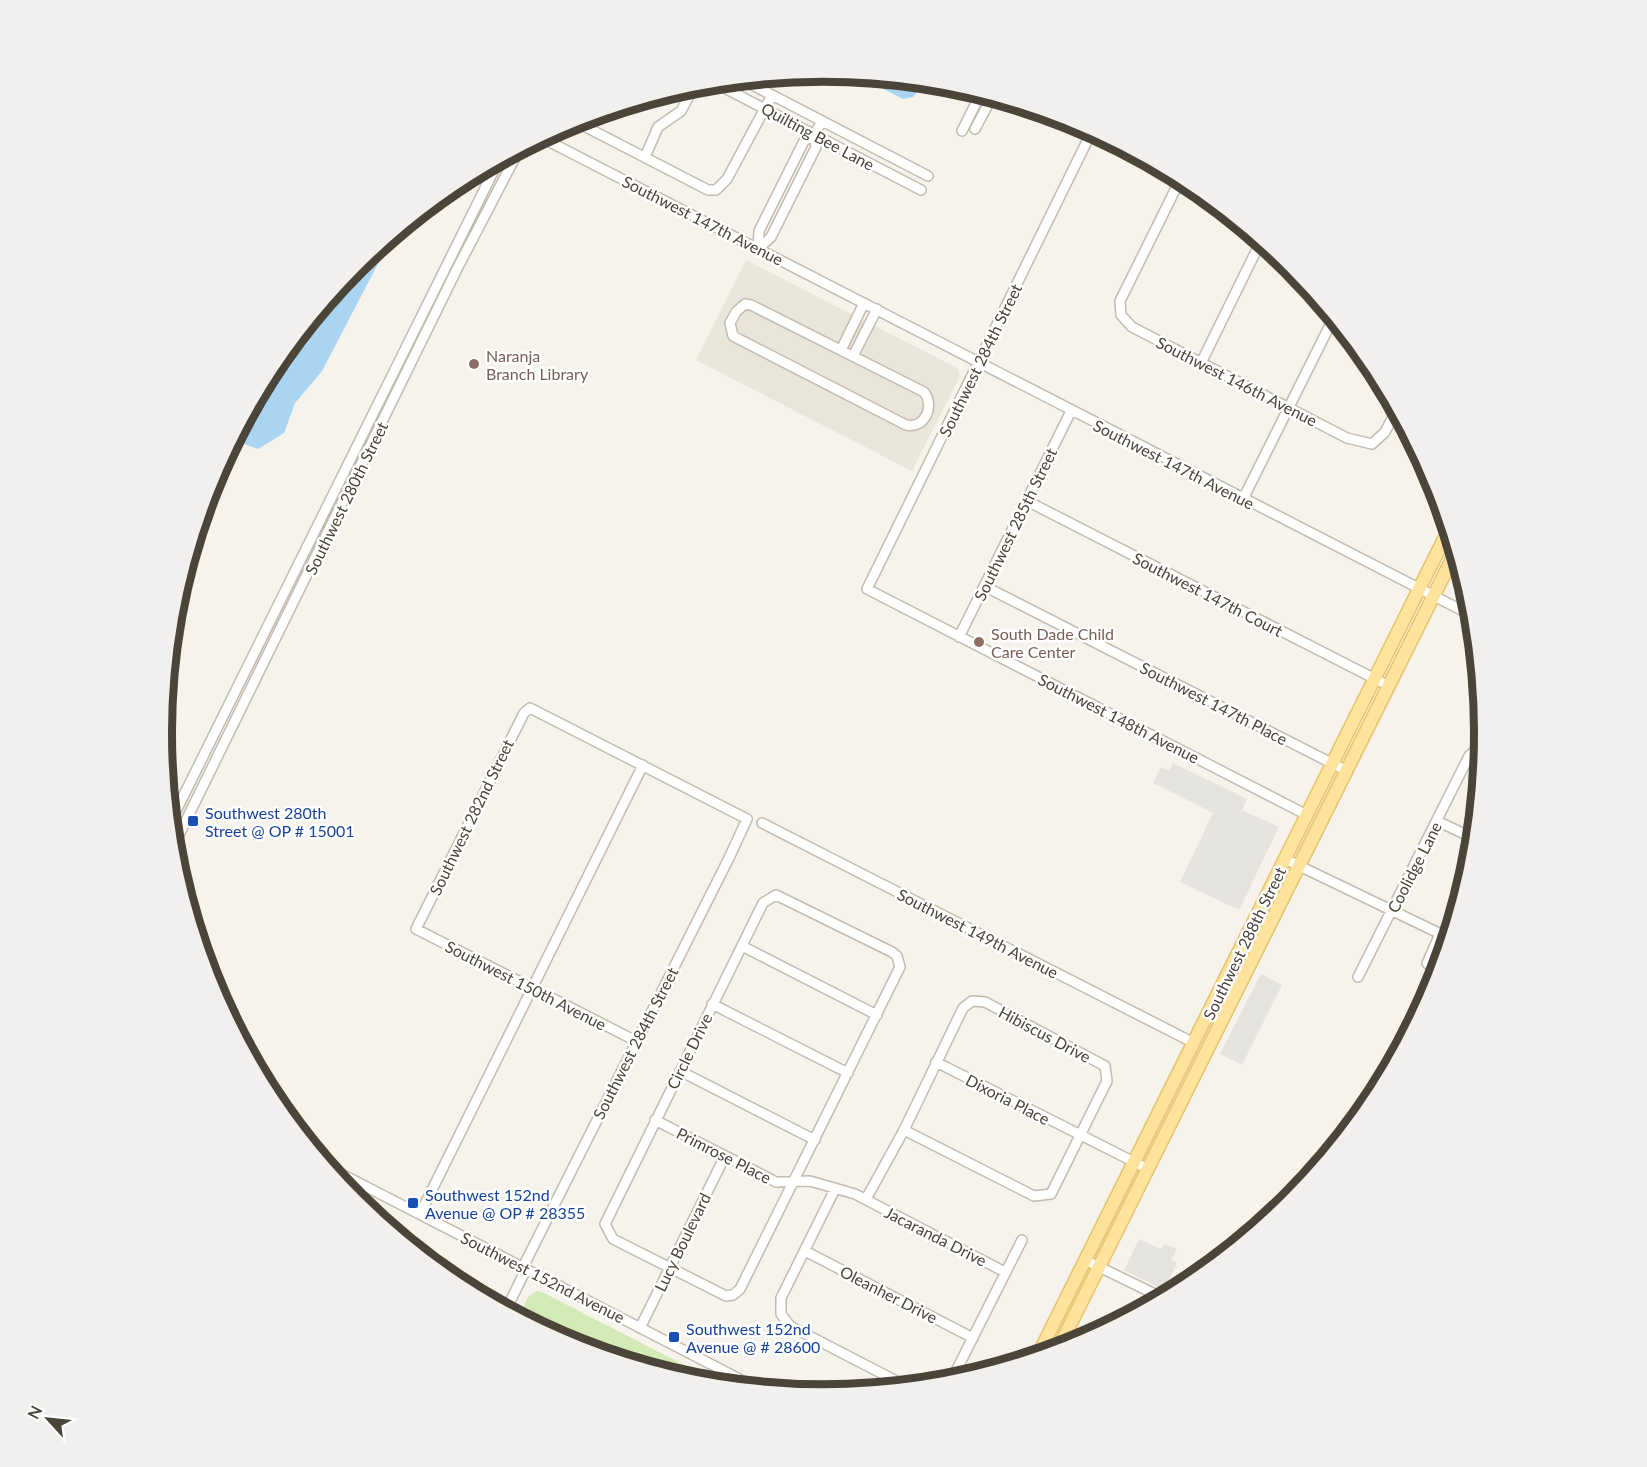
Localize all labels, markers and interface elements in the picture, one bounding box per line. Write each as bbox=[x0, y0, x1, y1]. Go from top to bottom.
street label: Quilting Bee Lane bbox=[758, 98, 878, 174]
street label: Southwest 147th Avenue bbox=[619, 171, 787, 269]
street label: Southwest 284th Street bbox=[935, 280, 1025, 440]
street label: Southwest 146th Avenue bbox=[1153, 332, 1321, 430]
place label: Naranja Branch Library bbox=[486, 346, 589, 383]
marker: Naranja Branch Library bbox=[467, 357, 481, 371]
street label: Southwest 147th Avenue bbox=[1090, 415, 1258, 513]
street label: Southwest 280th Street bbox=[301, 418, 391, 578]
street label: Southwest 285th Street bbox=[970, 444, 1060, 604]
street label: Southwest 147th Court bbox=[1130, 548, 1286, 640]
place label: South Dade Child Care Center bbox=[991, 624, 1114, 661]
marker: South Dade Child Care Center bbox=[972, 635, 986, 649]
street label: Southwest 147th Place bbox=[1137, 658, 1291, 748]
street label: Southwest 148th Avenue bbox=[1035, 669, 1203, 767]
street label: Southwest 282nd Street bbox=[425, 736, 517, 898]
place label: Southwest 280th Street @ OP # 15001 bbox=[205, 803, 355, 840]
marker: Southwest 280th Street @ OP # 15001 bbox=[186, 814, 200, 828]
street label: Coolidge Lane bbox=[1383, 818, 1445, 916]
street label: Southwest 288th Street bbox=[1199, 863, 1289, 1023]
street label: Southwest 149th Avenue bbox=[894, 884, 1062, 982]
street label: Southwest 150th Avenue bbox=[442, 936, 610, 1034]
street label: Southwest 284th Street bbox=[588, 964, 682, 1122]
street label: Hibiscus Drive bbox=[996, 1002, 1094, 1066]
street label: Circle Drive bbox=[662, 1010, 716, 1092]
street label: Dixoria Place bbox=[963, 1070, 1053, 1128]
street label: Primrose Place bbox=[674, 1123, 774, 1187]
place label: Southwest 152nd Avenue @ OP # 28355 bbox=[425, 1185, 585, 1222]
street label: Lucy Boulevard bbox=[650, 1190, 714, 1294]
marker: Southwest 152nd Avenue @ OP # 28355 bbox=[406, 1196, 420, 1210]
street label: Jacaranda Drive bbox=[882, 1202, 990, 1270]
street label: Southwest 152nd Avenue bbox=[458, 1227, 628, 1327]
street label: Oleanher Drive bbox=[837, 1261, 941, 1327]
place label: Southwest 152nd Avenue @ # 28600 bbox=[686, 1319, 820, 1356]
marker: Southwest 152nd Avenue @ # 28600 bbox=[667, 1330, 681, 1344]
north arrow bbox=[18, 1389, 78, 1449]
text: N bbox=[23, 1402, 45, 1422]

